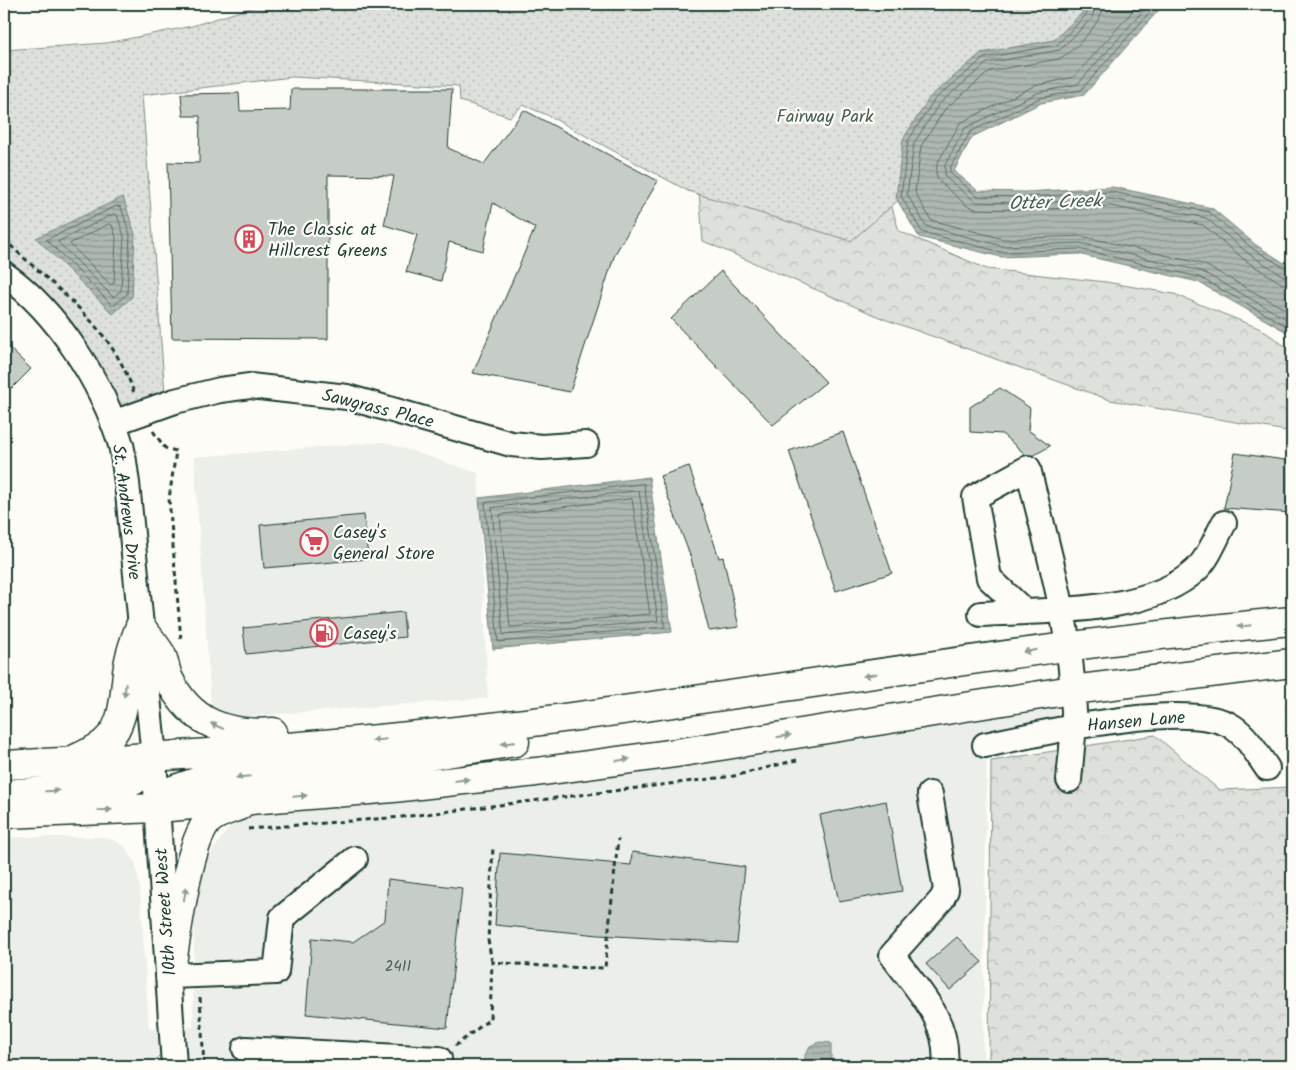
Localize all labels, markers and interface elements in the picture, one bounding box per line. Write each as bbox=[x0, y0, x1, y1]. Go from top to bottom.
park label: Fairway Park bbox=[777, 103, 874, 132]
water label: Otter Creek bbox=[1008, 186, 1105, 220]
place label: The Classic at Hillcrest Greens bbox=[268, 216, 388, 266]
building icon: The Classic at Hillcrest Greens bbox=[234, 224, 264, 254]
street label: Sawgrass Place bbox=[319, 382, 437, 437]
street label: St. Andrews Drive bbox=[103, 443, 148, 582]
place label: Casey's General Store bbox=[333, 519, 435, 569]
supermarket icon: Casey's General Store bbox=[299, 527, 329, 557]
fuel station icon: Casey's bbox=[309, 618, 339, 648]
place label: Casey's bbox=[343, 620, 397, 649]
one-way arrow bbox=[1235, 622, 1251, 630]
one-way arrow bbox=[1022, 647, 1038, 655]
one-way arrow bbox=[861, 671, 877, 679]
one-way arrow bbox=[121, 682, 129, 698]
street label: Hansen Lane bbox=[1086, 704, 1187, 741]
one-way arrow bbox=[210, 722, 224, 730]
one-way arrow bbox=[776, 732, 792, 740]
one-way arrow bbox=[371, 736, 387, 744]
one-way arrow bbox=[500, 740, 516, 748]
one-way arrow bbox=[615, 756, 631, 764]
one-way arrow bbox=[234, 773, 250, 781]
one-way arrow bbox=[454, 776, 470, 784]
one-way arrow bbox=[45, 787, 61, 795]
one-way arrow bbox=[292, 792, 308, 800]
one-way arrow bbox=[97, 806, 113, 814]
street label: 10th Street West bbox=[147, 846, 185, 977]
one-way arrow bbox=[182, 886, 190, 902]
house number: 2411 bbox=[385, 955, 411, 979]

